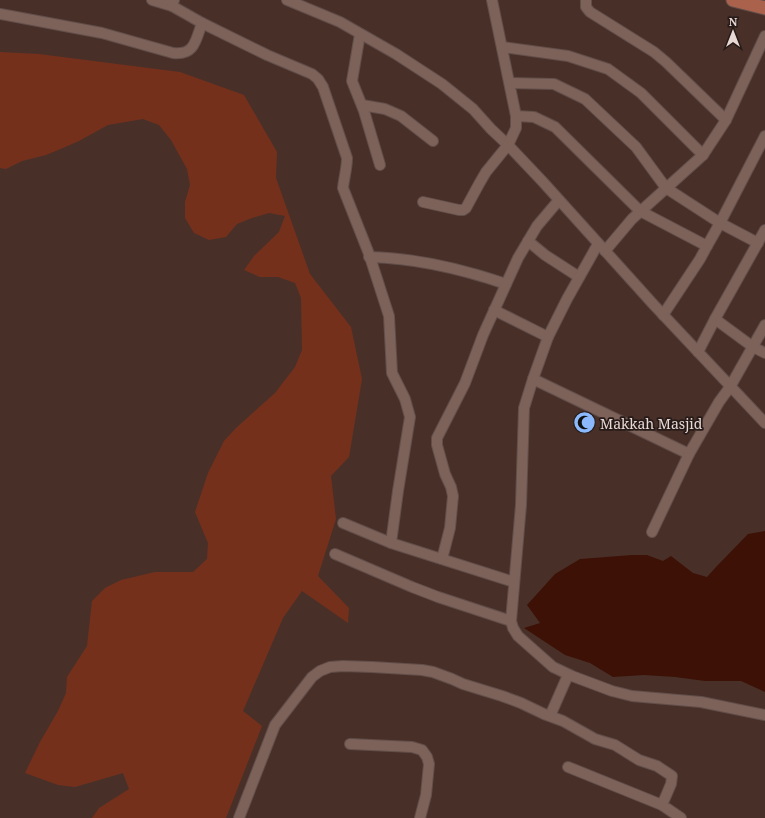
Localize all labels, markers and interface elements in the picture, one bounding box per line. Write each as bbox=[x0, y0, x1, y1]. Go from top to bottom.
north arrow bbox=[713, 12, 753, 52]
text: N bbox=[729, 14, 738, 29]
mosque icon: Makkah Masjid bbox=[571, 410, 597, 436]
place label: Makkah Masjid bbox=[600, 414, 703, 433]

